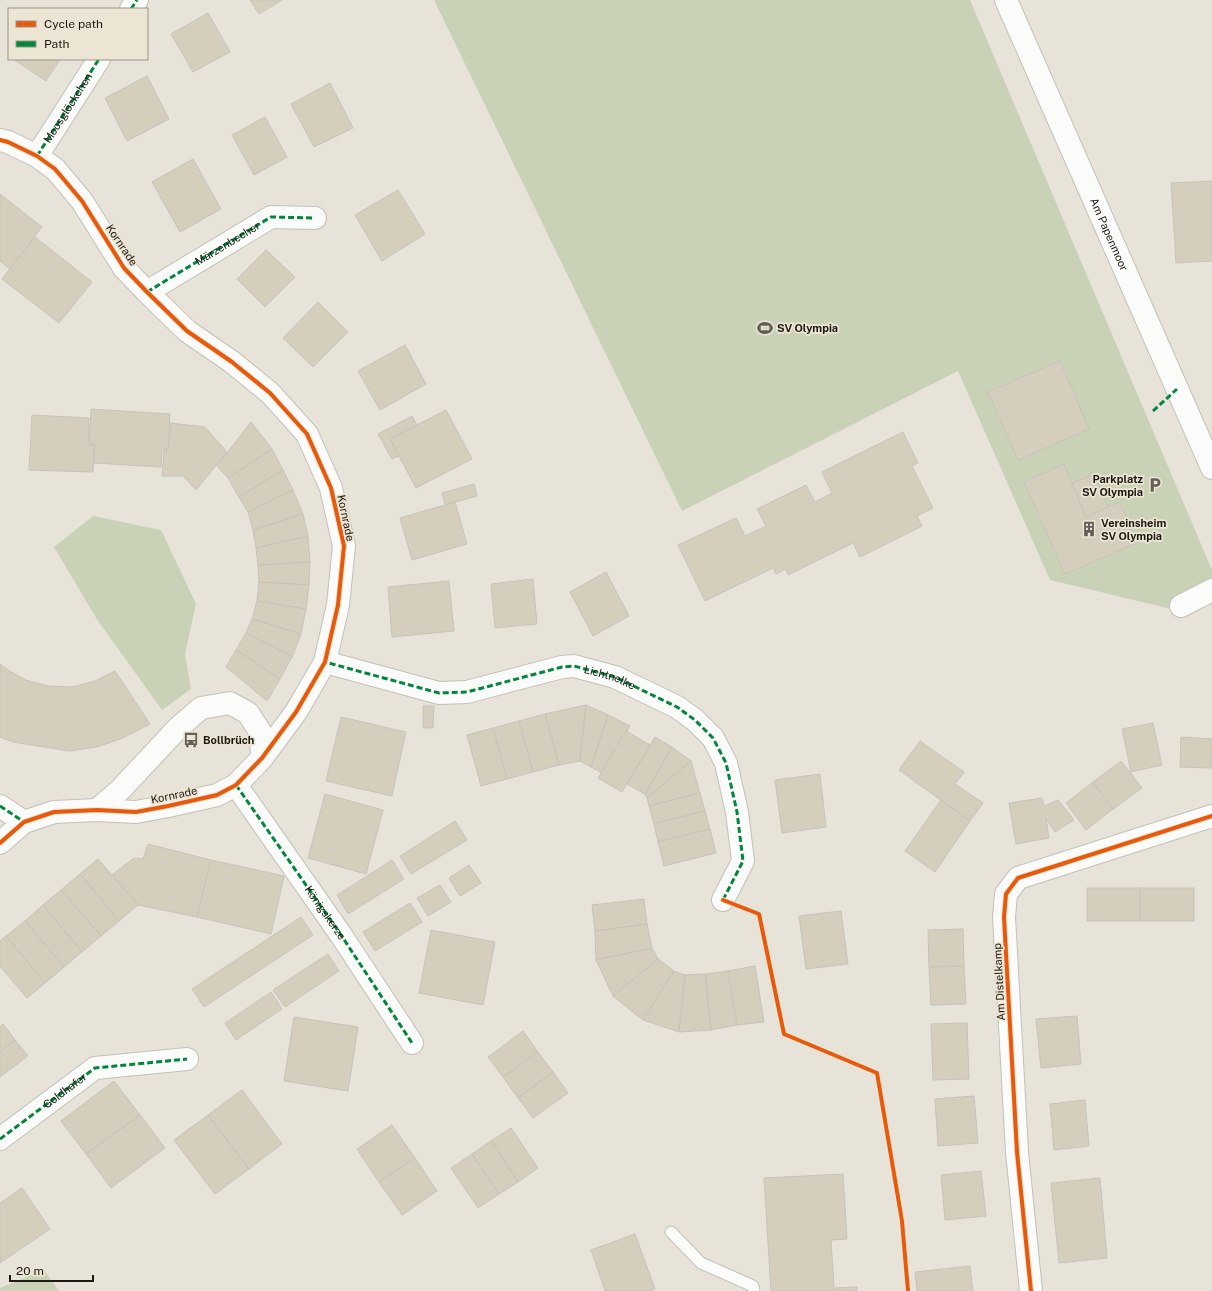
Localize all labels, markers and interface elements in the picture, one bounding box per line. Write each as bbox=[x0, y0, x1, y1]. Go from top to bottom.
legend bbox=[8, 8, 148, 60]
text: Cycle path bbox=[44, 17, 103, 31]
text: Path bbox=[44, 37, 70, 51]
street label: Moosglöckchen bbox=[41, 71, 94, 145]
street label: Am Papenmoor bbox=[1088, 196, 1130, 273]
street label: Märzenbecher bbox=[193, 219, 262, 268]
street label: Kornrade bbox=[104, 222, 140, 268]
sports icon: SV Olympia bbox=[756, 319, 774, 337]
place label: SV Olympia bbox=[777, 322, 838, 334]
place label: Parkplatz SV Olympia bbox=[1082, 473, 1144, 498]
parking icon: Parkplatz SV Olympia bbox=[1146, 476, 1164, 494]
street label: Kornrade bbox=[335, 494, 357, 542]
place label: Vereinsheim SV Olympia bbox=[1101, 517, 1166, 542]
building icon: Vereinsheim SV Olympia bbox=[1080, 520, 1098, 538]
street label: Lichtnelke bbox=[583, 663, 637, 692]
bus stop icon: Bollbrüch bbox=[182, 731, 200, 749]
place label: Bollbrüch bbox=[203, 734, 254, 746]
street label: Kornrade bbox=[150, 784, 198, 806]
street label: Königskerze bbox=[303, 884, 348, 942]
street label: Am Distelkamp bbox=[991, 942, 1007, 1021]
street label: Goldhafer bbox=[41, 1070, 89, 1111]
scale bar bbox=[10, 1257, 93, 1283]
text: 20 m bbox=[16, 1264, 44, 1278]

